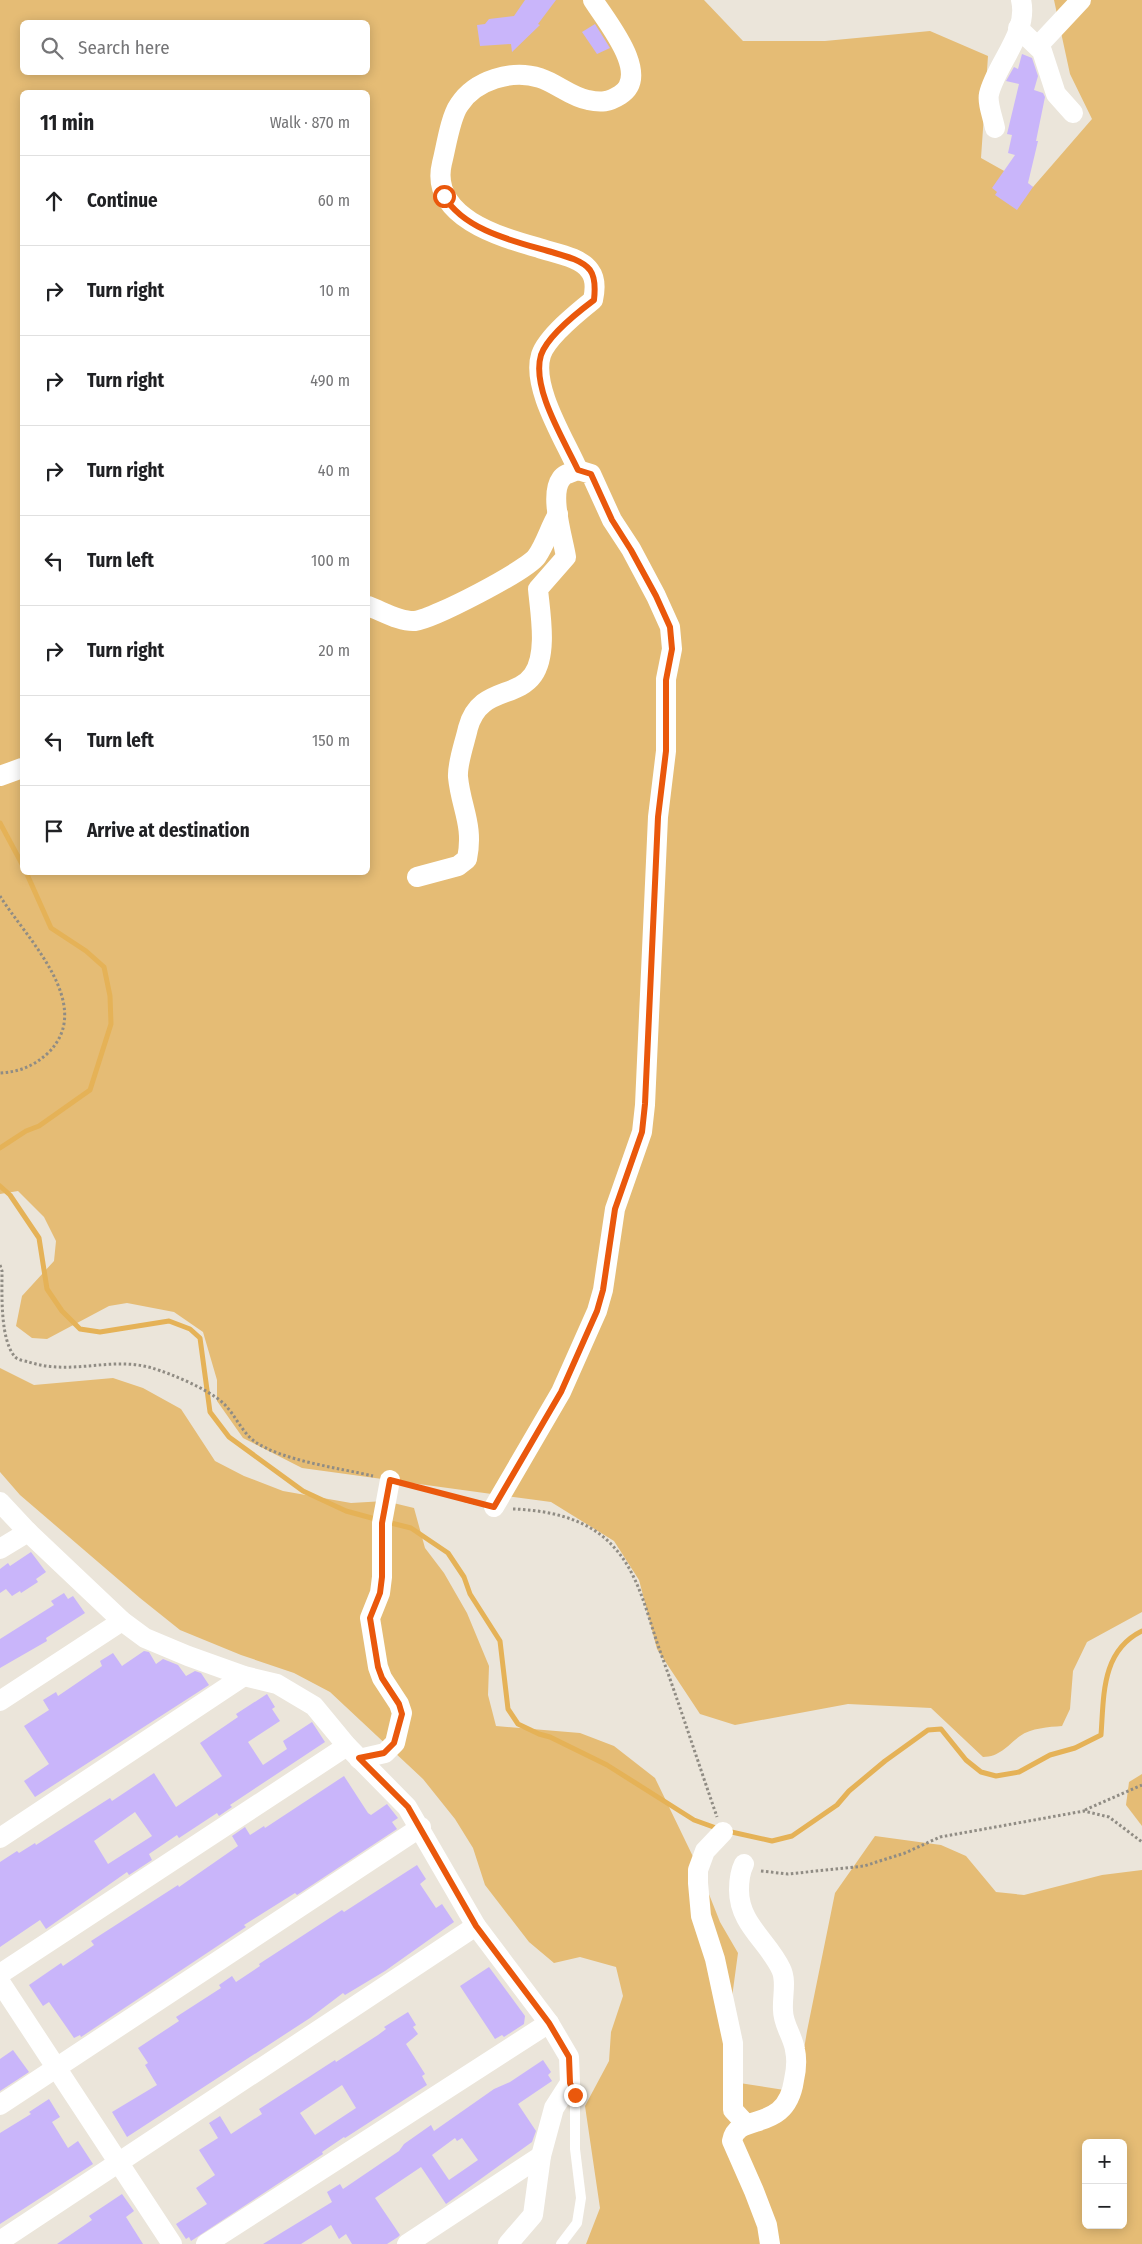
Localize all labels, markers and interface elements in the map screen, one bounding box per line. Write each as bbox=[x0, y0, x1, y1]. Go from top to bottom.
search box bbox=[20, 20, 370, 75]
icon: search bbox=[38, 34, 66, 62]
text: Search here bbox=[78, 36, 170, 59]
text: 11 min bbox=[40, 110, 94, 136]
text: Walk · 870 m bbox=[270, 113, 350, 132]
route start bbox=[433, 185, 456, 208]
icon: ahead bbox=[40, 187, 68, 215]
text: Continue bbox=[87, 189, 158, 212]
text: 60 m bbox=[318, 191, 350, 210]
icon: right bbox=[40, 277, 68, 305]
text: Turn right bbox=[87, 279, 164, 302]
text: 10 m bbox=[319, 281, 350, 300]
icon: right bbox=[40, 367, 68, 395]
text: Turn right bbox=[87, 369, 164, 392]
text: 490 m bbox=[310, 371, 350, 390]
icon: right bbox=[40, 457, 68, 485]
text: Turn right bbox=[87, 459, 164, 482]
text: 40 m bbox=[318, 461, 350, 480]
icon: left bbox=[40, 547, 68, 575]
text: Turn left bbox=[87, 549, 154, 572]
text: 100 m bbox=[311, 551, 350, 570]
icon: right bbox=[40, 637, 68, 665]
text: Turn right bbox=[87, 639, 164, 662]
text: 20 m bbox=[319, 641, 350, 660]
icon: left bbox=[40, 727, 68, 755]
text: Turn left bbox=[87, 729, 154, 752]
text: 150 m bbox=[312, 731, 350, 750]
icon: arrive bbox=[40, 817, 68, 845]
text: Arrive at destination bbox=[87, 819, 250, 842]
route end bbox=[564, 2084, 587, 2107]
map controls bbox=[1082, 2139, 1127, 2229]
button: + bbox=[1082, 2139, 1127, 2184]
button: − bbox=[1082, 2184, 1127, 2229]

